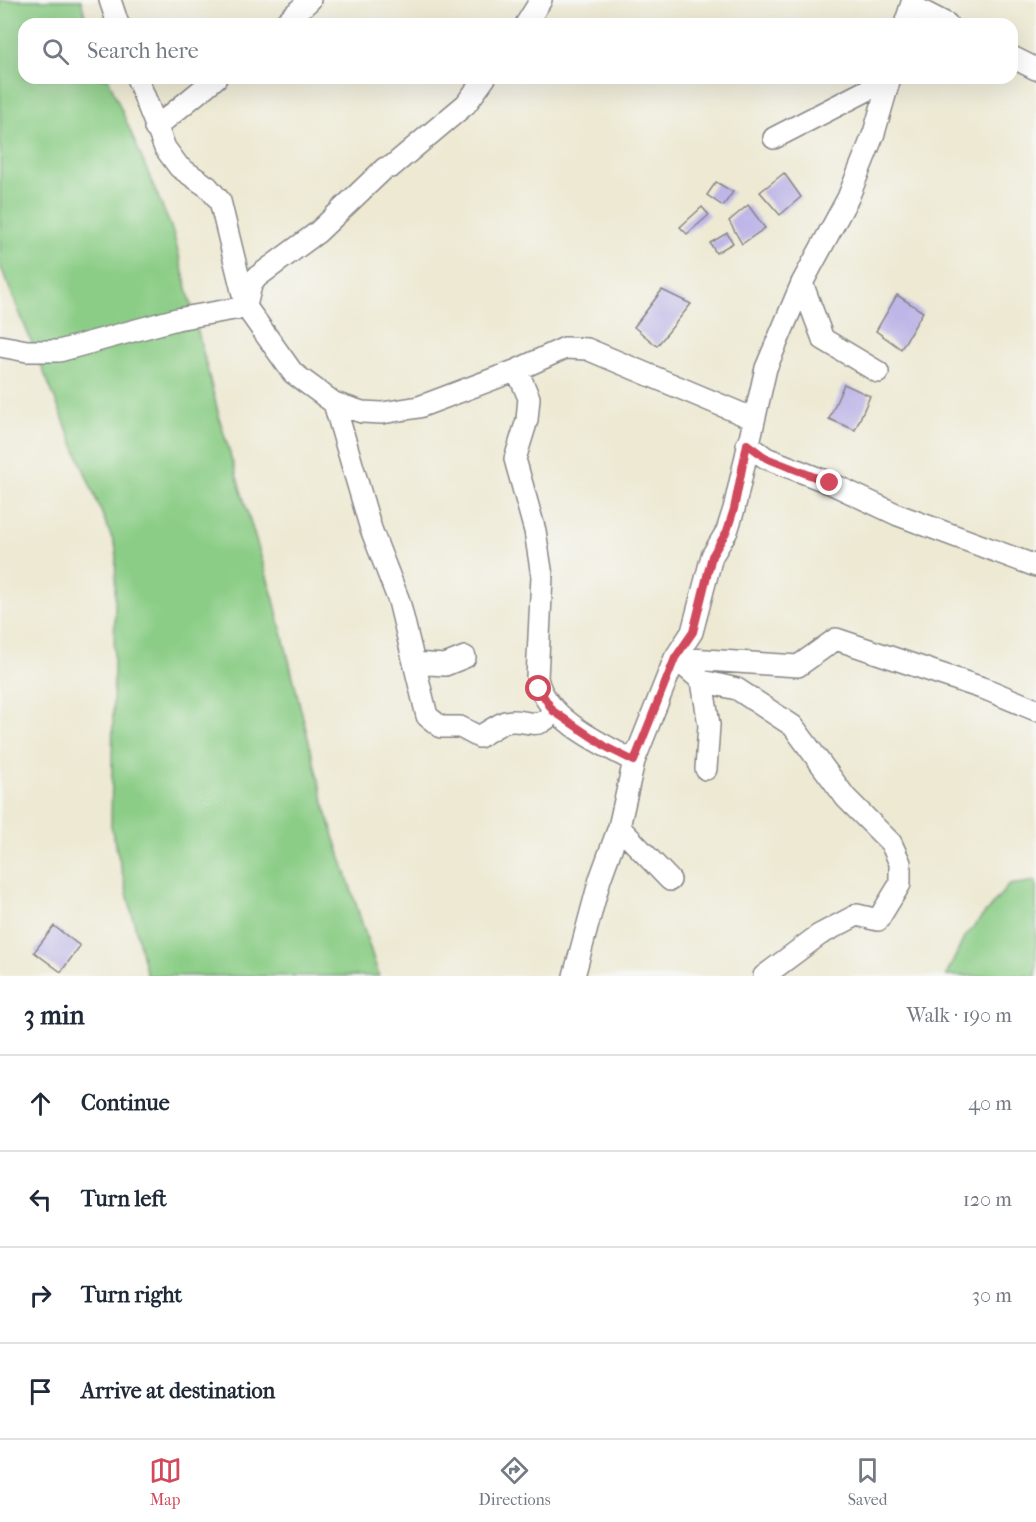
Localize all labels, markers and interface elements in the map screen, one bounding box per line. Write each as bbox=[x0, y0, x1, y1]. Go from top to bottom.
search box bbox=[18, 18, 1018, 84]
icon: search bbox=[39, 35, 72, 68]
text: Search here bbox=[87, 38, 199, 64]
route end bbox=[816, 469, 842, 495]
route start bbox=[525, 675, 551, 701]
text: 3 min bbox=[24, 1000, 85, 1031]
text: Walk · 190 m bbox=[906, 1004, 1012, 1027]
icon: ahead bbox=[24, 1087, 57, 1120]
text: Continue bbox=[81, 1090, 170, 1116]
text: 40 m bbox=[968, 1092, 1012, 1115]
icon: left bbox=[24, 1183, 57, 1216]
text: Turn left bbox=[81, 1186, 167, 1212]
text: 120 m bbox=[963, 1188, 1012, 1211]
icon: right bbox=[24, 1279, 57, 1312]
text: Turn right bbox=[81, 1282, 182, 1308]
text: 30 m bbox=[972, 1284, 1012, 1307]
icon: arrive bbox=[24, 1375, 57, 1408]
text: Arrive at destination bbox=[81, 1378, 275, 1404]
tab: Map bbox=[149, 1454, 182, 1509]
tab: Directions bbox=[479, 1454, 551, 1509]
tab: Saved bbox=[848, 1454, 887, 1509]

